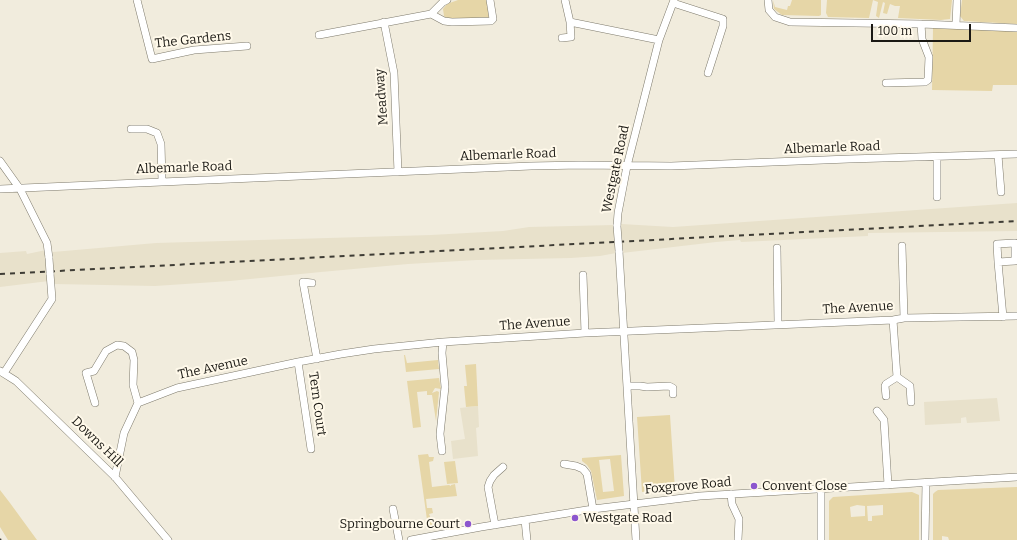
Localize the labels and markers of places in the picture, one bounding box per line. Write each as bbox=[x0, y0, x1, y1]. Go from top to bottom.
place label: Convent Close bbox=[762, 478, 847, 494]
marker: Convent Close bbox=[749, 481, 759, 491]
place label: Westgate Road bbox=[583, 510, 672, 526]
marker: Westgate Road bbox=[570, 513, 580, 523]
place label: Springbourne Court bbox=[340, 516, 460, 532]
marker: Springbourne Court bbox=[463, 519, 473, 529]

